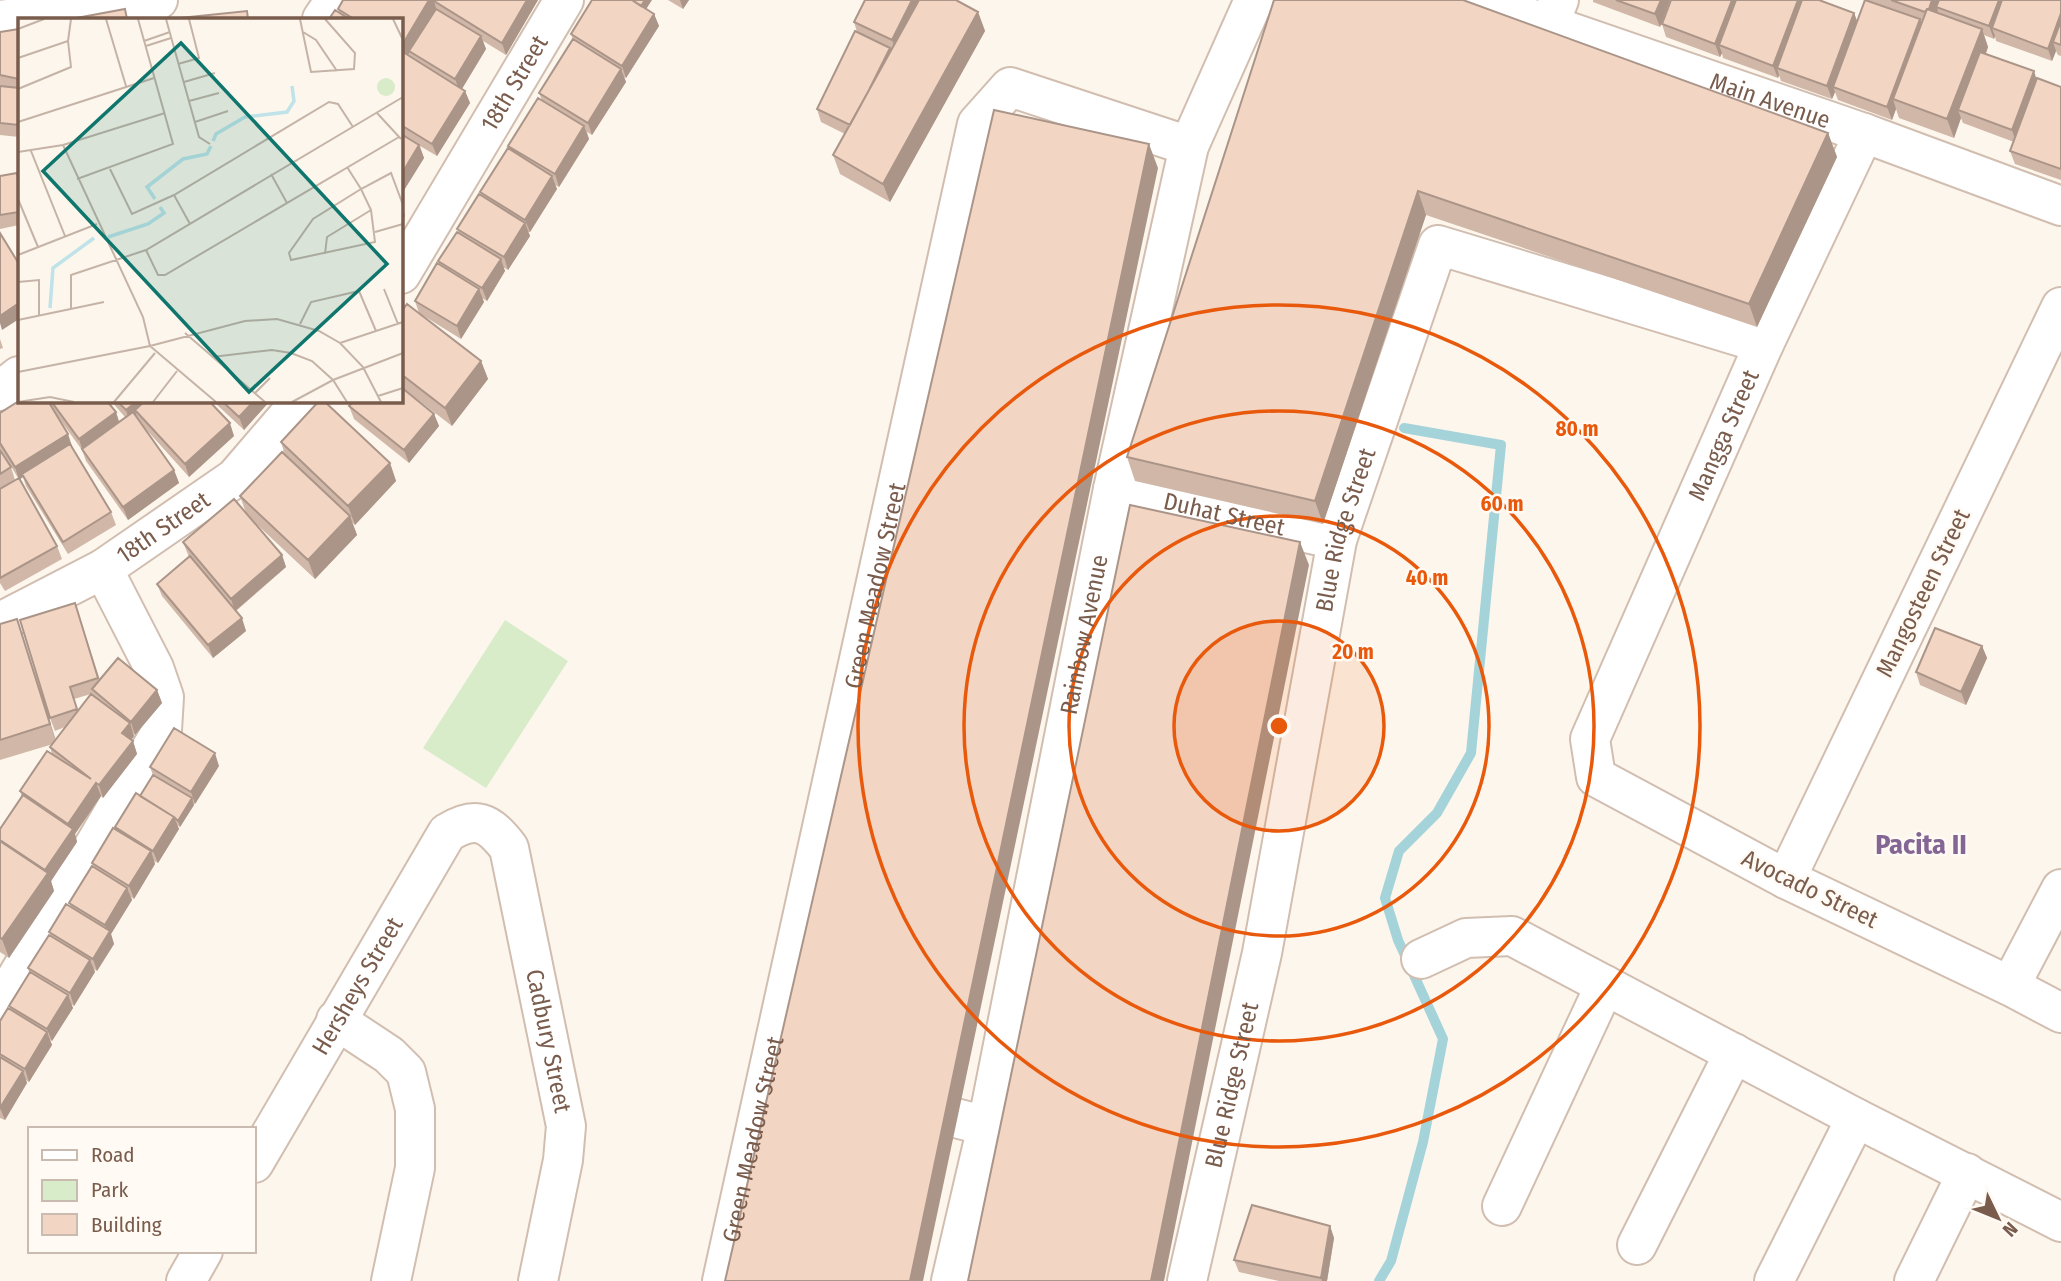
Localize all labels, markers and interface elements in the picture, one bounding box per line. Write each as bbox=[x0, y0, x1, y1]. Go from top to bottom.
inset map bbox=[18, 18, 402, 402]
street label: 18th Street bbox=[475, 30, 554, 136]
street label: Main Avenue bbox=[1706, 67, 1834, 134]
street label: Mangga Street bbox=[1683, 365, 1765, 505]
text: 80 m bbox=[1556, 416, 1598, 442]
street label: Blue Ridge Street bbox=[1310, 444, 1381, 614]
street label: Green Meadow Street bbox=[839, 480, 912, 691]
street label: 18th Street bbox=[111, 486, 215, 569]
street label: Duhat Street bbox=[1161, 487, 1288, 542]
text: 60 m bbox=[1481, 491, 1523, 517]
street label: Mangosteen Street bbox=[1870, 504, 1976, 682]
street label: Rainbow Avenue bbox=[1055, 552, 1114, 717]
text: 40 m bbox=[1406, 565, 1448, 591]
text: 20 m bbox=[1331, 639, 1374, 665]
centre of rings bbox=[1267, 714, 1291, 738]
district label: Pacita II bbox=[1875, 828, 1967, 861]
street label: Avocado Street bbox=[1737, 844, 1883, 934]
street label: Hersheys Street bbox=[306, 912, 409, 1060]
street label: Cadbury Street bbox=[520, 967, 577, 1115]
street label: Blue Ridge Street bbox=[1199, 999, 1264, 1171]
street label: Green Meadow Street bbox=[717, 1034, 790, 1245]
legend bbox=[28, 1127, 256, 1253]
text: Road bbox=[91, 1142, 135, 1168]
text: Park bbox=[91, 1177, 129, 1203]
north arrow bbox=[1963, 1183, 2033, 1253]
text: Building bbox=[91, 1212, 162, 1238]
text: N bbox=[1998, 1217, 2022, 1241]

